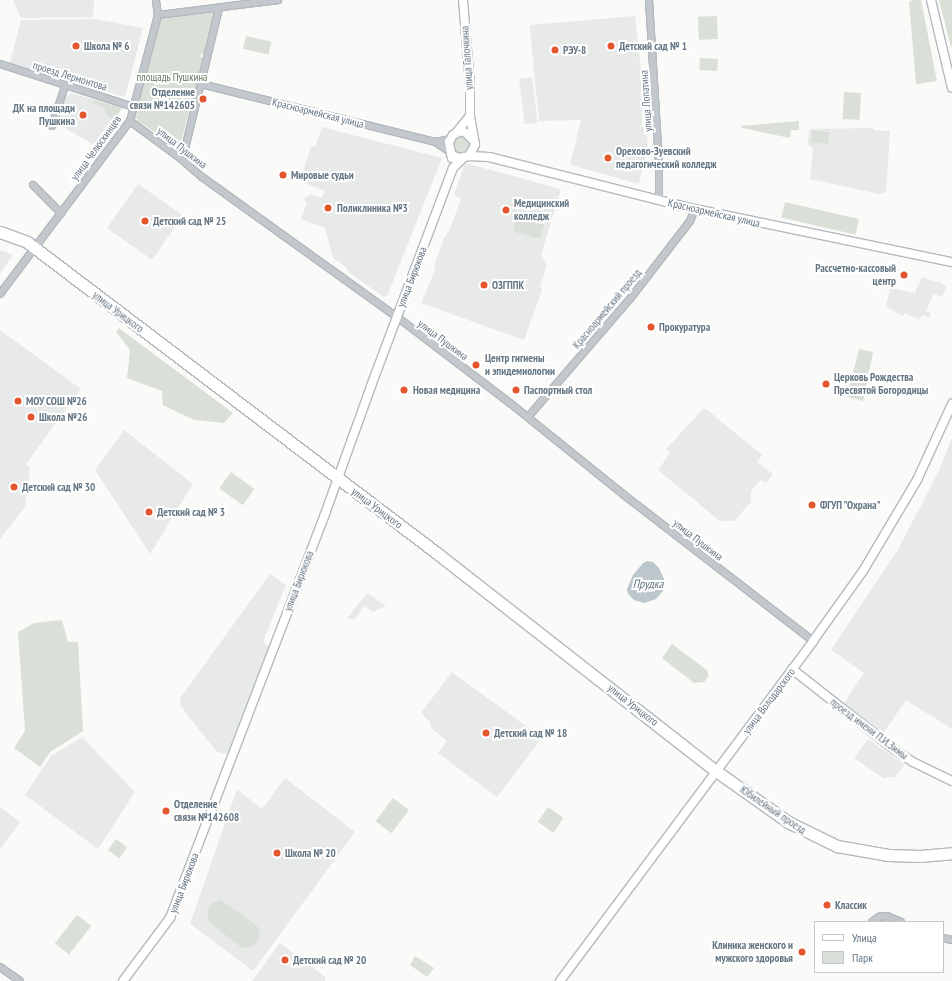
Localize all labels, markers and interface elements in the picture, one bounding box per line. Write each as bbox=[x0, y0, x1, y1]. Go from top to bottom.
street label: улица Галочкина bbox=[458, 26, 476, 90]
place label: Школа № 6 bbox=[84, 39, 130, 53]
place label: Детский сад № 1 bbox=[619, 39, 687, 53]
marker: Школа № 6 bbox=[71, 41, 81, 51]
marker: Детский сад № 1 bbox=[606, 41, 616, 51]
place label: РЭУ-8 bbox=[563, 43, 586, 57]
marker: РЭУ-8 bbox=[550, 45, 560, 55]
street label: проезд Лермонтова bbox=[31, 58, 109, 94]
park label: площадь Пушкина bbox=[136, 70, 208, 84]
street label: улица Лопатина bbox=[637, 70, 655, 132]
place label: Отделение связи №142605 bbox=[130, 86, 195, 112]
marker: Отделение связи №142605 bbox=[198, 94, 208, 104]
street label: Красноармейская улица bbox=[271, 95, 365, 131]
place label: ДК на площади Пушкина bbox=[13, 102, 75, 128]
marker: ДК на площади Пушкина bbox=[78, 110, 88, 120]
street label: улица Челюскинцев bbox=[68, 113, 124, 183]
street label: улица Пушкина bbox=[154, 124, 210, 172]
place label: Орехово-Зуевский педагогический колледж bbox=[616, 145, 717, 171]
marker: Орехово-Зуевский педагогический колледж bbox=[603, 153, 613, 163]
place label: Мировые судьи bbox=[291, 168, 354, 182]
marker: Мировые судьи bbox=[278, 170, 288, 180]
street label: Красноармейская улица bbox=[667, 196, 761, 230]
place label: Медицинский колледж bbox=[514, 197, 569, 223]
place label: Поликлиника №3 bbox=[337, 201, 408, 215]
marker: Поликлиника №3 bbox=[322, 202, 334, 214]
marker: Медицинский колледж bbox=[501, 205, 511, 215]
place label: Детский сад № 25 bbox=[153, 214, 226, 228]
marker: Детский сад № 25 bbox=[140, 216, 150, 226]
street label: улица Бирюкова bbox=[394, 245, 430, 309]
place label: Рассчетно-кассовый центр bbox=[815, 262, 896, 288]
street label: Красноармейский проезд bbox=[570, 266, 644, 352]
marker: Рассчетно-кассовый центр bbox=[899, 270, 909, 280]
place label: ОЗГППК bbox=[492, 278, 524, 292]
marker: ОЗГППК bbox=[479, 280, 489, 290]
street label: улица Урицкого bbox=[90, 288, 146, 336]
street label: улица Пушкина bbox=[415, 317, 471, 363]
place label: Прокуратура bbox=[659, 320, 710, 334]
marker: Прокуратура bbox=[646, 322, 656, 332]
place label: Центр гигиены и эпидемиологии bbox=[485, 352, 555, 378]
marker: Центр гигиены и эпидемиологии bbox=[470, 359, 482, 371]
place label: Церковь Рождества Пресвятой Богородицы bbox=[834, 371, 928, 397]
marker: Церковь Рождества Пресвятой Богородицы bbox=[821, 379, 831, 389]
place label: Новая медицина bbox=[413, 383, 480, 397]
place label: Паспортный стол bbox=[524, 383, 592, 397]
marker: Новая медицина bbox=[398, 384, 410, 396]
marker: Паспортный стол bbox=[511, 385, 521, 395]
place label: МОУ СОШ №26 bbox=[26, 394, 87, 408]
marker: МОУ СОШ №26 bbox=[13, 396, 23, 406]
place label: Школа №26 bbox=[39, 410, 88, 424]
marker: Школа №26 bbox=[26, 412, 36, 422]
place label: Детский сад № 30 bbox=[22, 480, 95, 494]
marker: Детский сад № 30 bbox=[9, 482, 19, 492]
street label: улица Урицкого bbox=[349, 484, 405, 532]
place label: ФГУП "Охрана" bbox=[820, 498, 881, 512]
marker: ФГУП "Охрана" bbox=[807, 500, 817, 510]
place label: Детский сад № 3 bbox=[157, 505, 225, 519]
marker: Детский сад № 3 bbox=[144, 507, 154, 517]
street label: улица Пушкина bbox=[670, 516, 726, 564]
street label: улица Бирюкова bbox=[281, 549, 317, 613]
water label: Прудка bbox=[633, 577, 663, 591]
street label: улица Володарского bbox=[740, 666, 798, 736]
street label: улица Урицкого bbox=[605, 681, 661, 729]
street label: проезд имени П.И.Зимы bbox=[828, 695, 910, 763]
place label: Детский сад № 18 bbox=[494, 726, 567, 740]
marker: Детский сад № 18 bbox=[481, 728, 491, 738]
street label: Юбилейный проезд bbox=[738, 783, 808, 837]
place label: Отделение связи №142608 bbox=[174, 798, 239, 824]
marker: Отделение связи №142608 bbox=[161, 806, 171, 816]
place label: Школа № 20 bbox=[285, 846, 336, 860]
marker: Школа № 20 bbox=[272, 848, 282, 858]
street label: улица Бирюкова bbox=[166, 851, 202, 915]
place label: Классик bbox=[835, 898, 867, 912]
marker: Классик bbox=[822, 900, 832, 910]
legend bbox=[814, 921, 944, 973]
text: Улица bbox=[852, 930, 877, 945]
place label: Клиника женского и мужского здоровья bbox=[712, 939, 793, 965]
marker: Клиника женского и мужского здоровья bbox=[796, 946, 808, 958]
text: Парк bbox=[852, 950, 873, 965]
place label: Детский сад № 20 bbox=[293, 953, 366, 967]
marker: Детский сад № 20 bbox=[280, 955, 290, 965]

